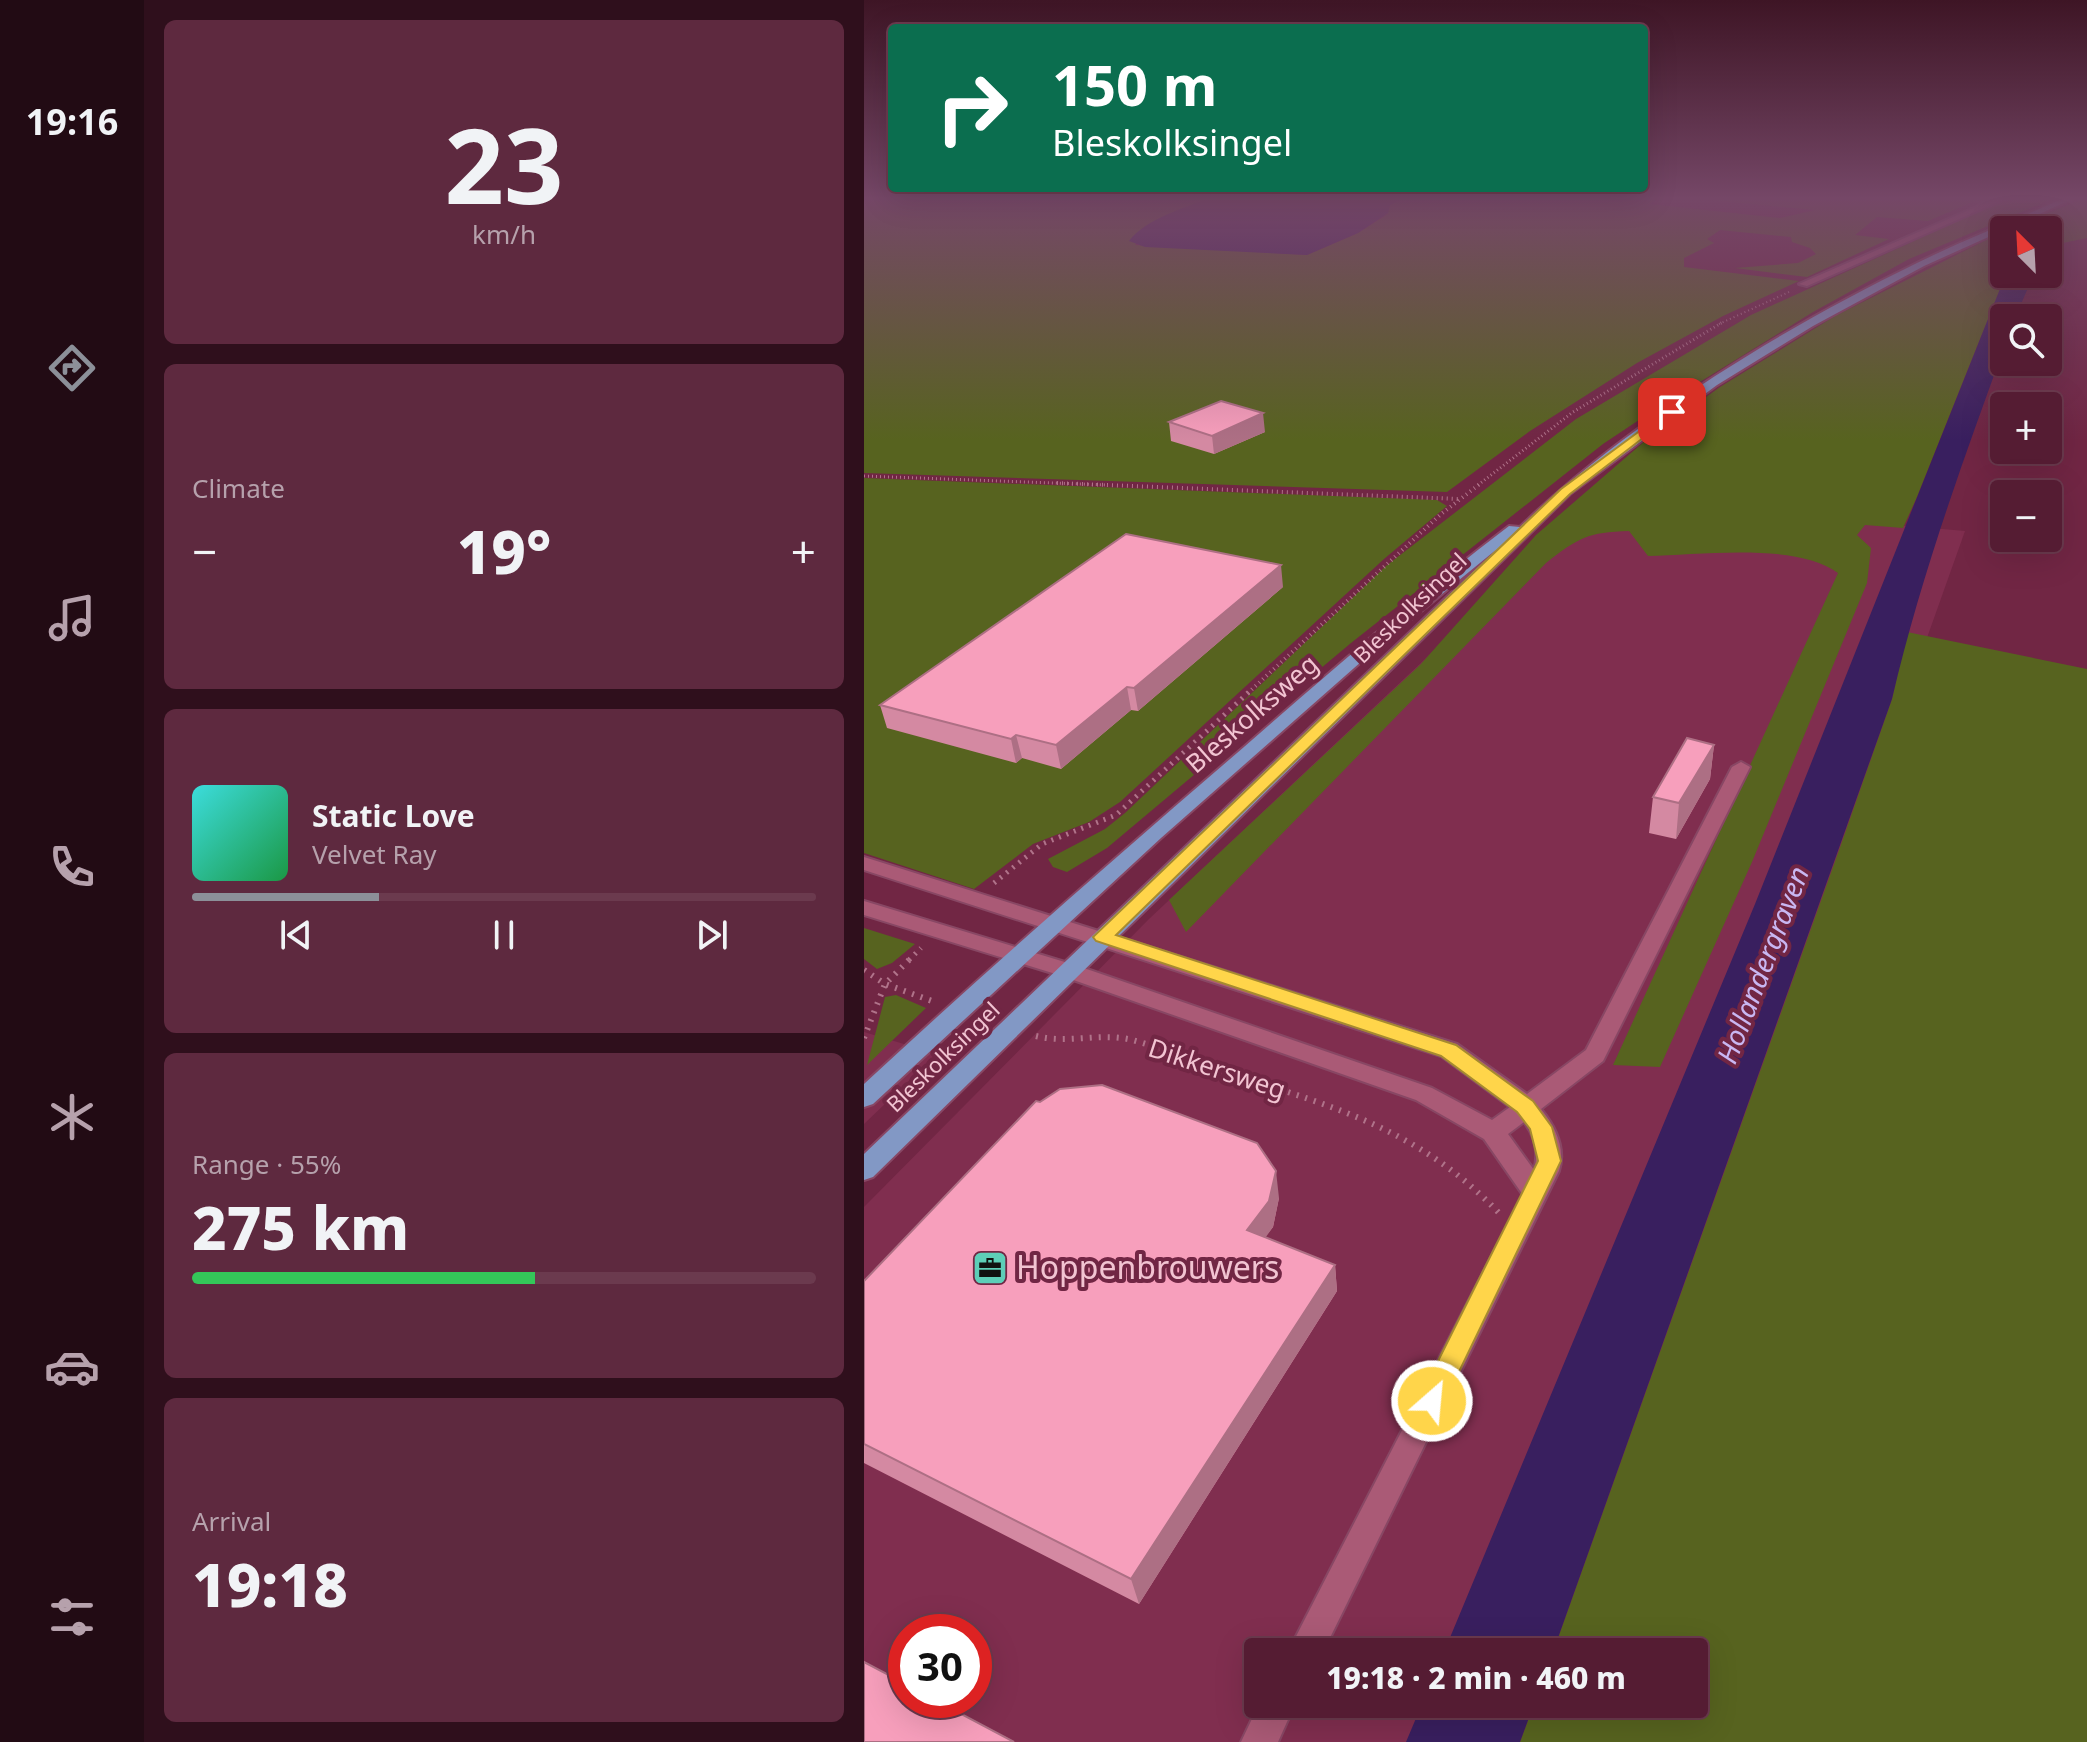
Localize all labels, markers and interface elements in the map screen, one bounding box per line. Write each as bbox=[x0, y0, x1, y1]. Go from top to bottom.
text: 150 m bbox=[1052, 46, 1217, 122]
icon: right bbox=[920, 56, 1024, 160]
text: 23 bbox=[445, 93, 563, 234]
text: 19:16 bbox=[26, 97, 118, 146]
text: Bleskolksingel bbox=[1052, 118, 1292, 167]
text: km/h bbox=[472, 216, 536, 252]
north arrow bbox=[1990, 216, 2062, 288]
map controls bbox=[1990, 216, 2062, 552]
button: search bbox=[1990, 304, 2062, 376]
icon: directions bbox=[44, 340, 100, 396]
pin bbox=[1638, 378, 1706, 446]
icon: arrive bbox=[1650, 390, 1694, 434]
button: + bbox=[1990, 392, 2062, 464]
text: Climate bbox=[192, 470, 285, 506]
button: − bbox=[1990, 480, 2062, 552]
text: 19° bbox=[457, 510, 551, 592]
text: − bbox=[192, 521, 217, 581]
text: + bbox=[791, 521, 816, 581]
street label: Bleskolksingel bbox=[1346, 545, 1473, 669]
icon: music bbox=[44, 590, 100, 646]
street label: Bleskolksweg bbox=[1177, 646, 1325, 781]
text: Static Love bbox=[312, 795, 475, 836]
text: Velvet Ray bbox=[312, 836, 437, 872]
icon: phone bbox=[44, 839, 100, 895]
water label: Hollandergraven bbox=[1707, 861, 1817, 1069]
icon: previous bbox=[274, 913, 318, 957]
icon: pause bbox=[482, 913, 526, 957]
icon: next bbox=[690, 913, 734, 957]
street label: Bleskolksingel bbox=[879, 994, 1006, 1118]
street label: Dikkersweg bbox=[1144, 1029, 1291, 1107]
icon: climate bbox=[44, 1089, 100, 1145]
text: Range · 55% bbox=[192, 1146, 341, 1182]
text: 275 km bbox=[192, 1186, 409, 1268]
place label: Hoppenbrouwers bbox=[1016, 1245, 1279, 1288]
office icon: Hoppenbrouwers bbox=[971, 1249, 1009, 1287]
icon: car bbox=[44, 1339, 100, 1395]
position arrow bbox=[1390, 1359, 1474, 1443]
text: Arrival bbox=[192, 1503, 271, 1539]
text: 19:18 bbox=[192, 1543, 348, 1625]
icon: filters bbox=[44, 1589, 100, 1645]
speed limit sign: 30 bbox=[888, 1614, 992, 1718]
text: 19:18 · 2 min · 460 m bbox=[1326, 1657, 1626, 1698]

